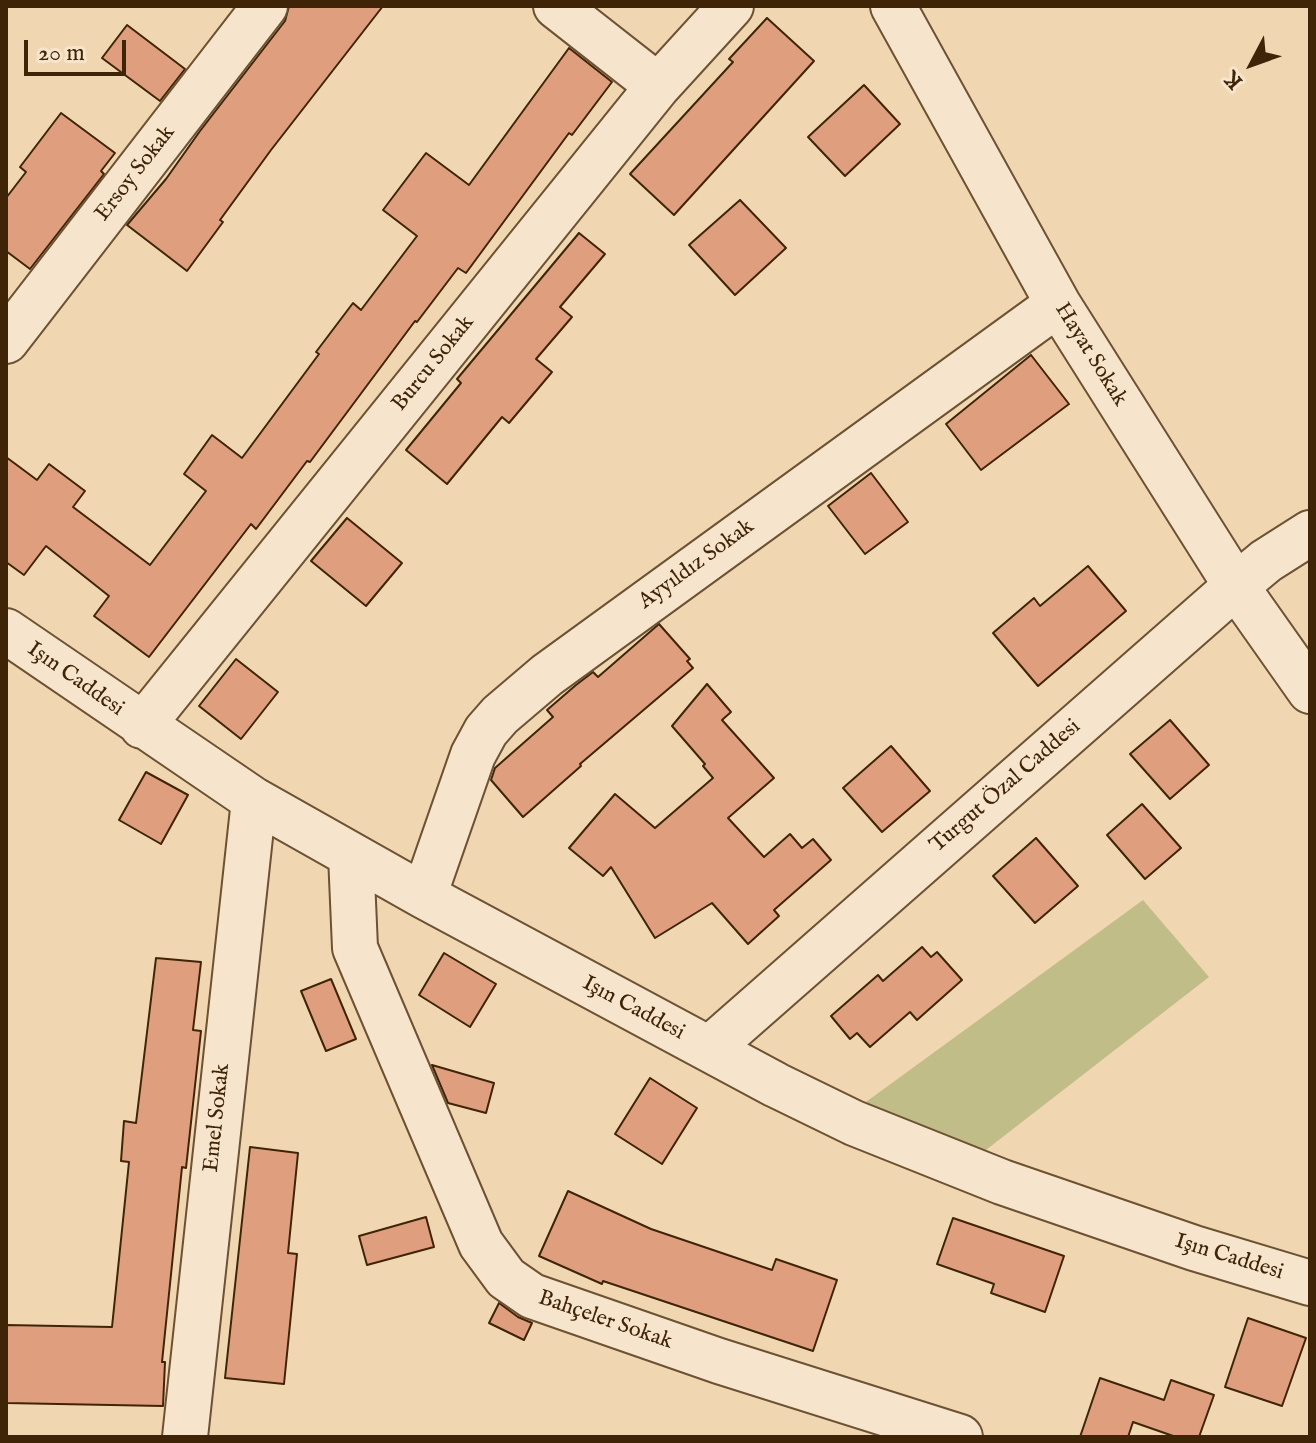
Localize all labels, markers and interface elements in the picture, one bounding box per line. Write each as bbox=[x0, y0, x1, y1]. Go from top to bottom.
scale bar bbox=[28, 24, 130, 74]
north arrow bbox=[1212, 24, 1292, 104]
text: 20 m bbox=[38, 38, 85, 69]
text: K bbox=[1218, 65, 1250, 95]
street label: Ersoy Sokak bbox=[90, 121, 182, 227]
street label: Hayat Sokak bbox=[1048, 298, 1132, 412]
street label: Burcu Sokak bbox=[387, 311, 481, 417]
street label: Ayyıldız Sokak bbox=[634, 514, 760, 616]
street label: Işın Caddesi bbox=[22, 637, 128, 723]
street label: Turgut Özal Caddesi bbox=[925, 715, 1087, 859]
street label: Işın Caddesi bbox=[577, 971, 689, 1047]
street label: Emel Sokak bbox=[199, 1062, 237, 1174]
street label: Işın Caddesi bbox=[1172, 1229, 1286, 1287]
street label: Bahçeler Sokak bbox=[534, 1286, 676, 1356]

